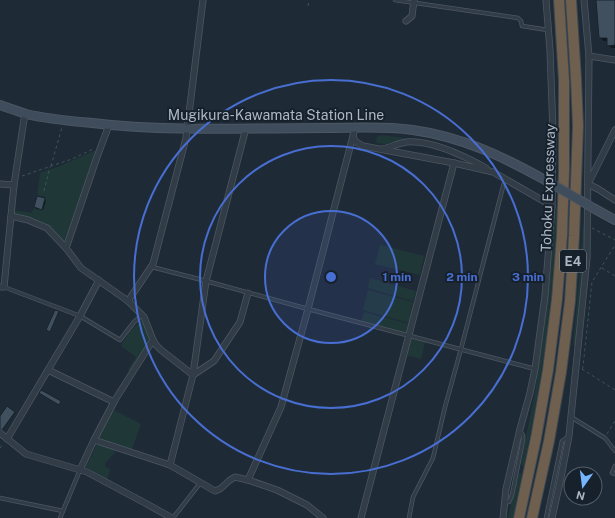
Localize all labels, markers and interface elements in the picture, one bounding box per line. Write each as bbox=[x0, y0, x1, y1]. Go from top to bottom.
street label: Mugikura-Kawamata Station Line bbox=[168, 107, 384, 123]
street label: Tohoku Expressway bbox=[538, 123, 558, 252]
road number: E4 bbox=[560, 250, 586, 272]
centre of rings bbox=[324, 270, 338, 284]
text: 1 min bbox=[383, 270, 411, 284]
text: 2 min bbox=[446, 270, 478, 284]
text: 3 min bbox=[512, 270, 544, 284]
north arrow bbox=[563, 466, 603, 506]
text: N bbox=[575, 489, 586, 503]

